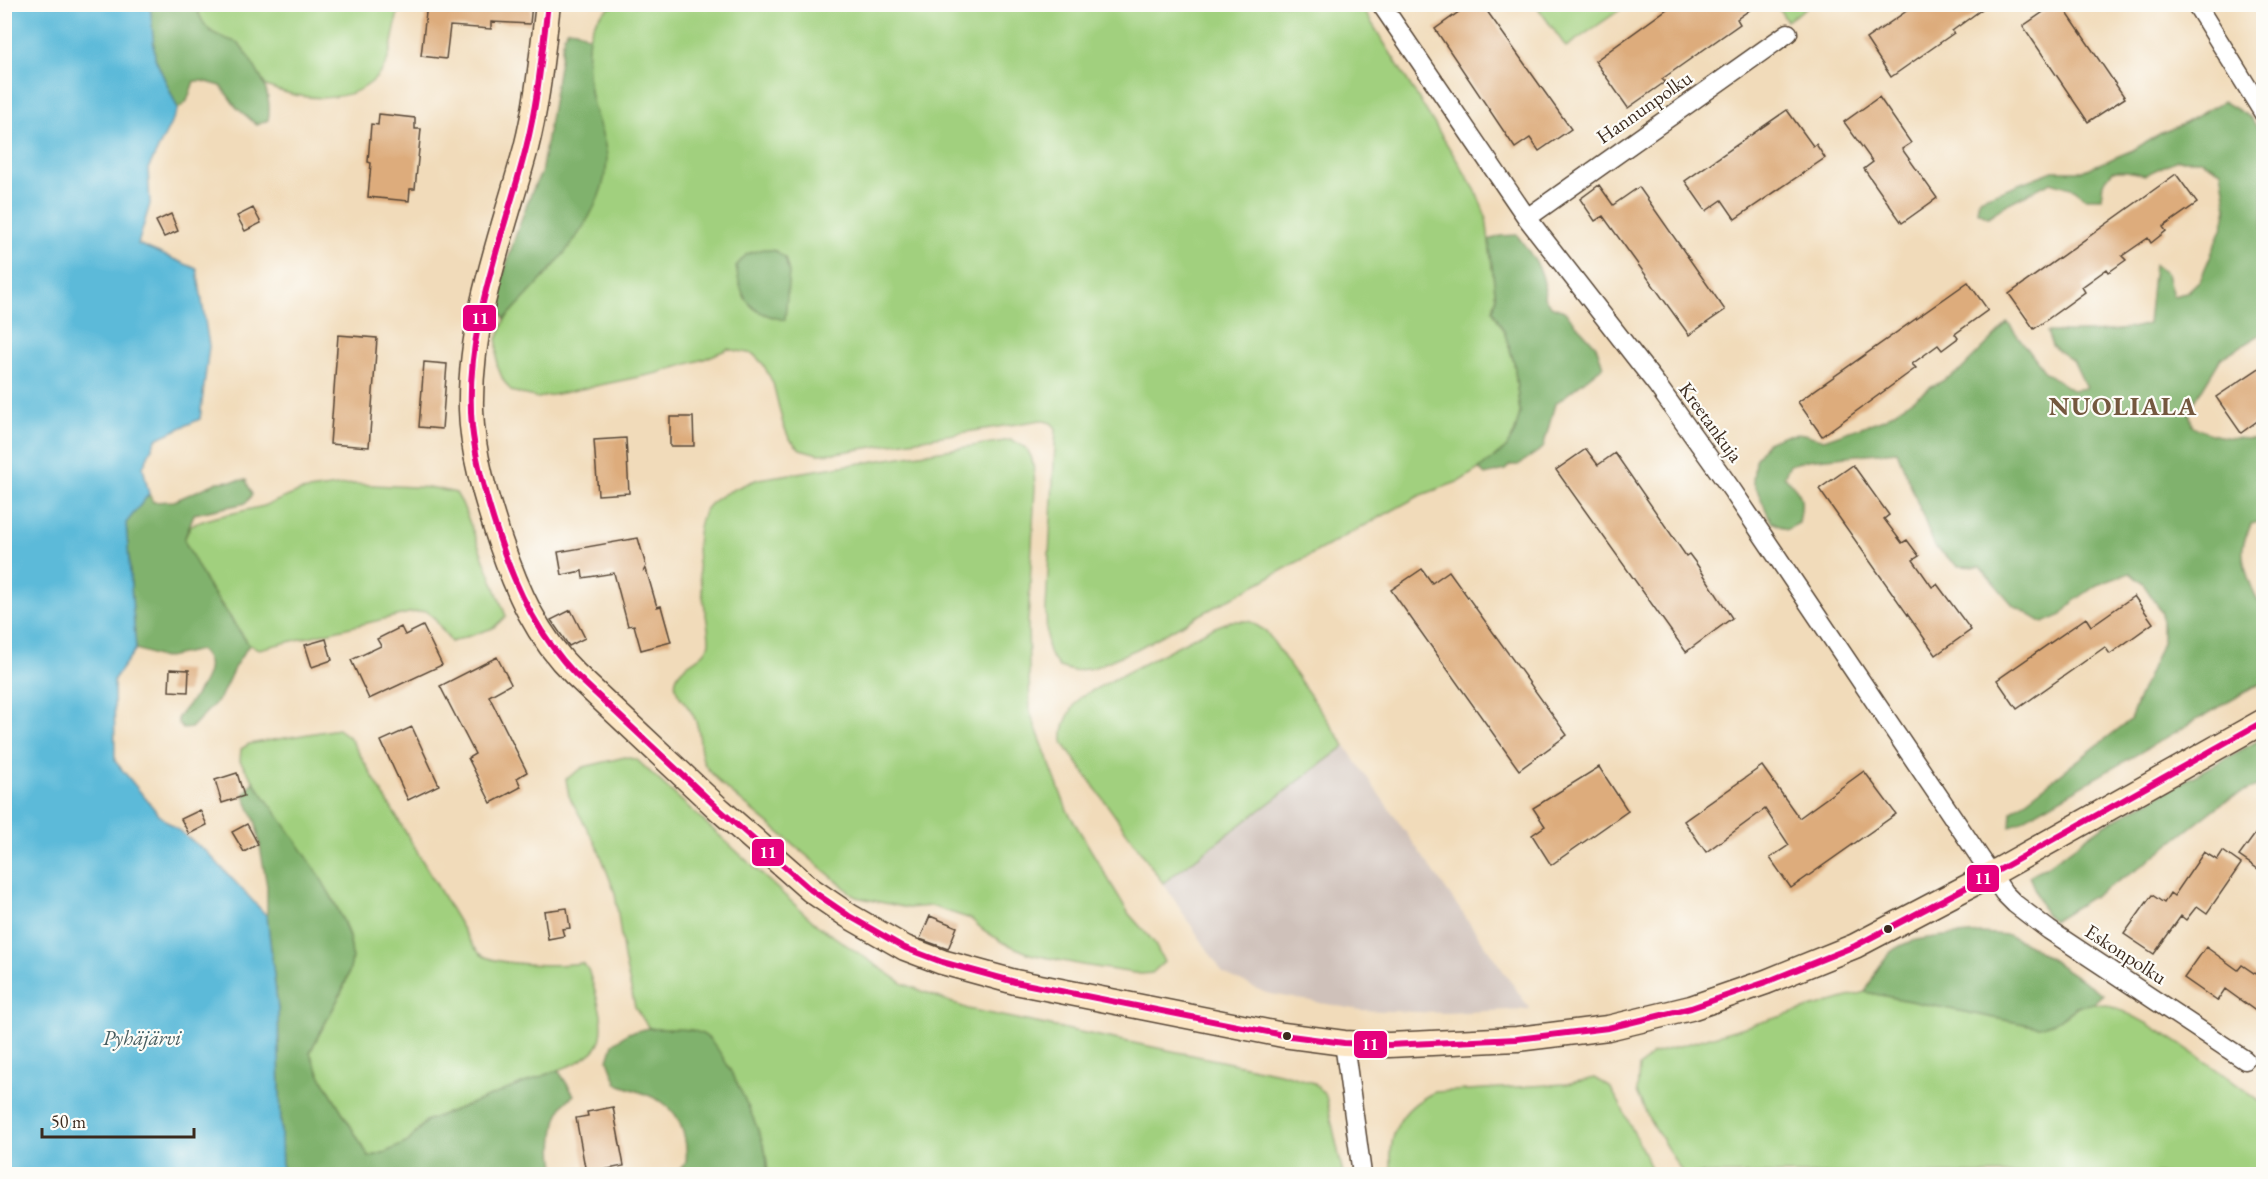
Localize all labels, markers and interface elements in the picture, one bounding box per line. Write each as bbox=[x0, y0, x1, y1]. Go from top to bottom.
street label: Hannunpolku bbox=[1591, 64, 1697, 150]
line badge: 11 bbox=[462, 304, 497, 332]
text: 11 bbox=[472, 308, 488, 329]
street label: Kreetankuja bbox=[1673, 377, 1749, 467]
district label: NUOLIALA bbox=[2048, 389, 2198, 423]
line badge: 11 bbox=[751, 838, 785, 867]
text: 11 bbox=[760, 842, 776, 863]
line badge: 11 bbox=[1966, 864, 2000, 893]
text: 11 bbox=[1975, 868, 1991, 889]
street label: Eskonpolku bbox=[2080, 918, 2172, 990]
unlabelled marker bbox=[1882, 923, 1894, 935]
water label: Pyhäjärvi bbox=[103, 1024, 182, 1051]
unlabelled marker bbox=[1281, 1030, 1293, 1042]
line badge: 11 bbox=[1353, 1030, 1388, 1059]
text: 11 bbox=[1362, 1034, 1378, 1055]
scale bar bbox=[42, 1101, 194, 1139]
text: 50 m bbox=[51, 1110, 86, 1133]

